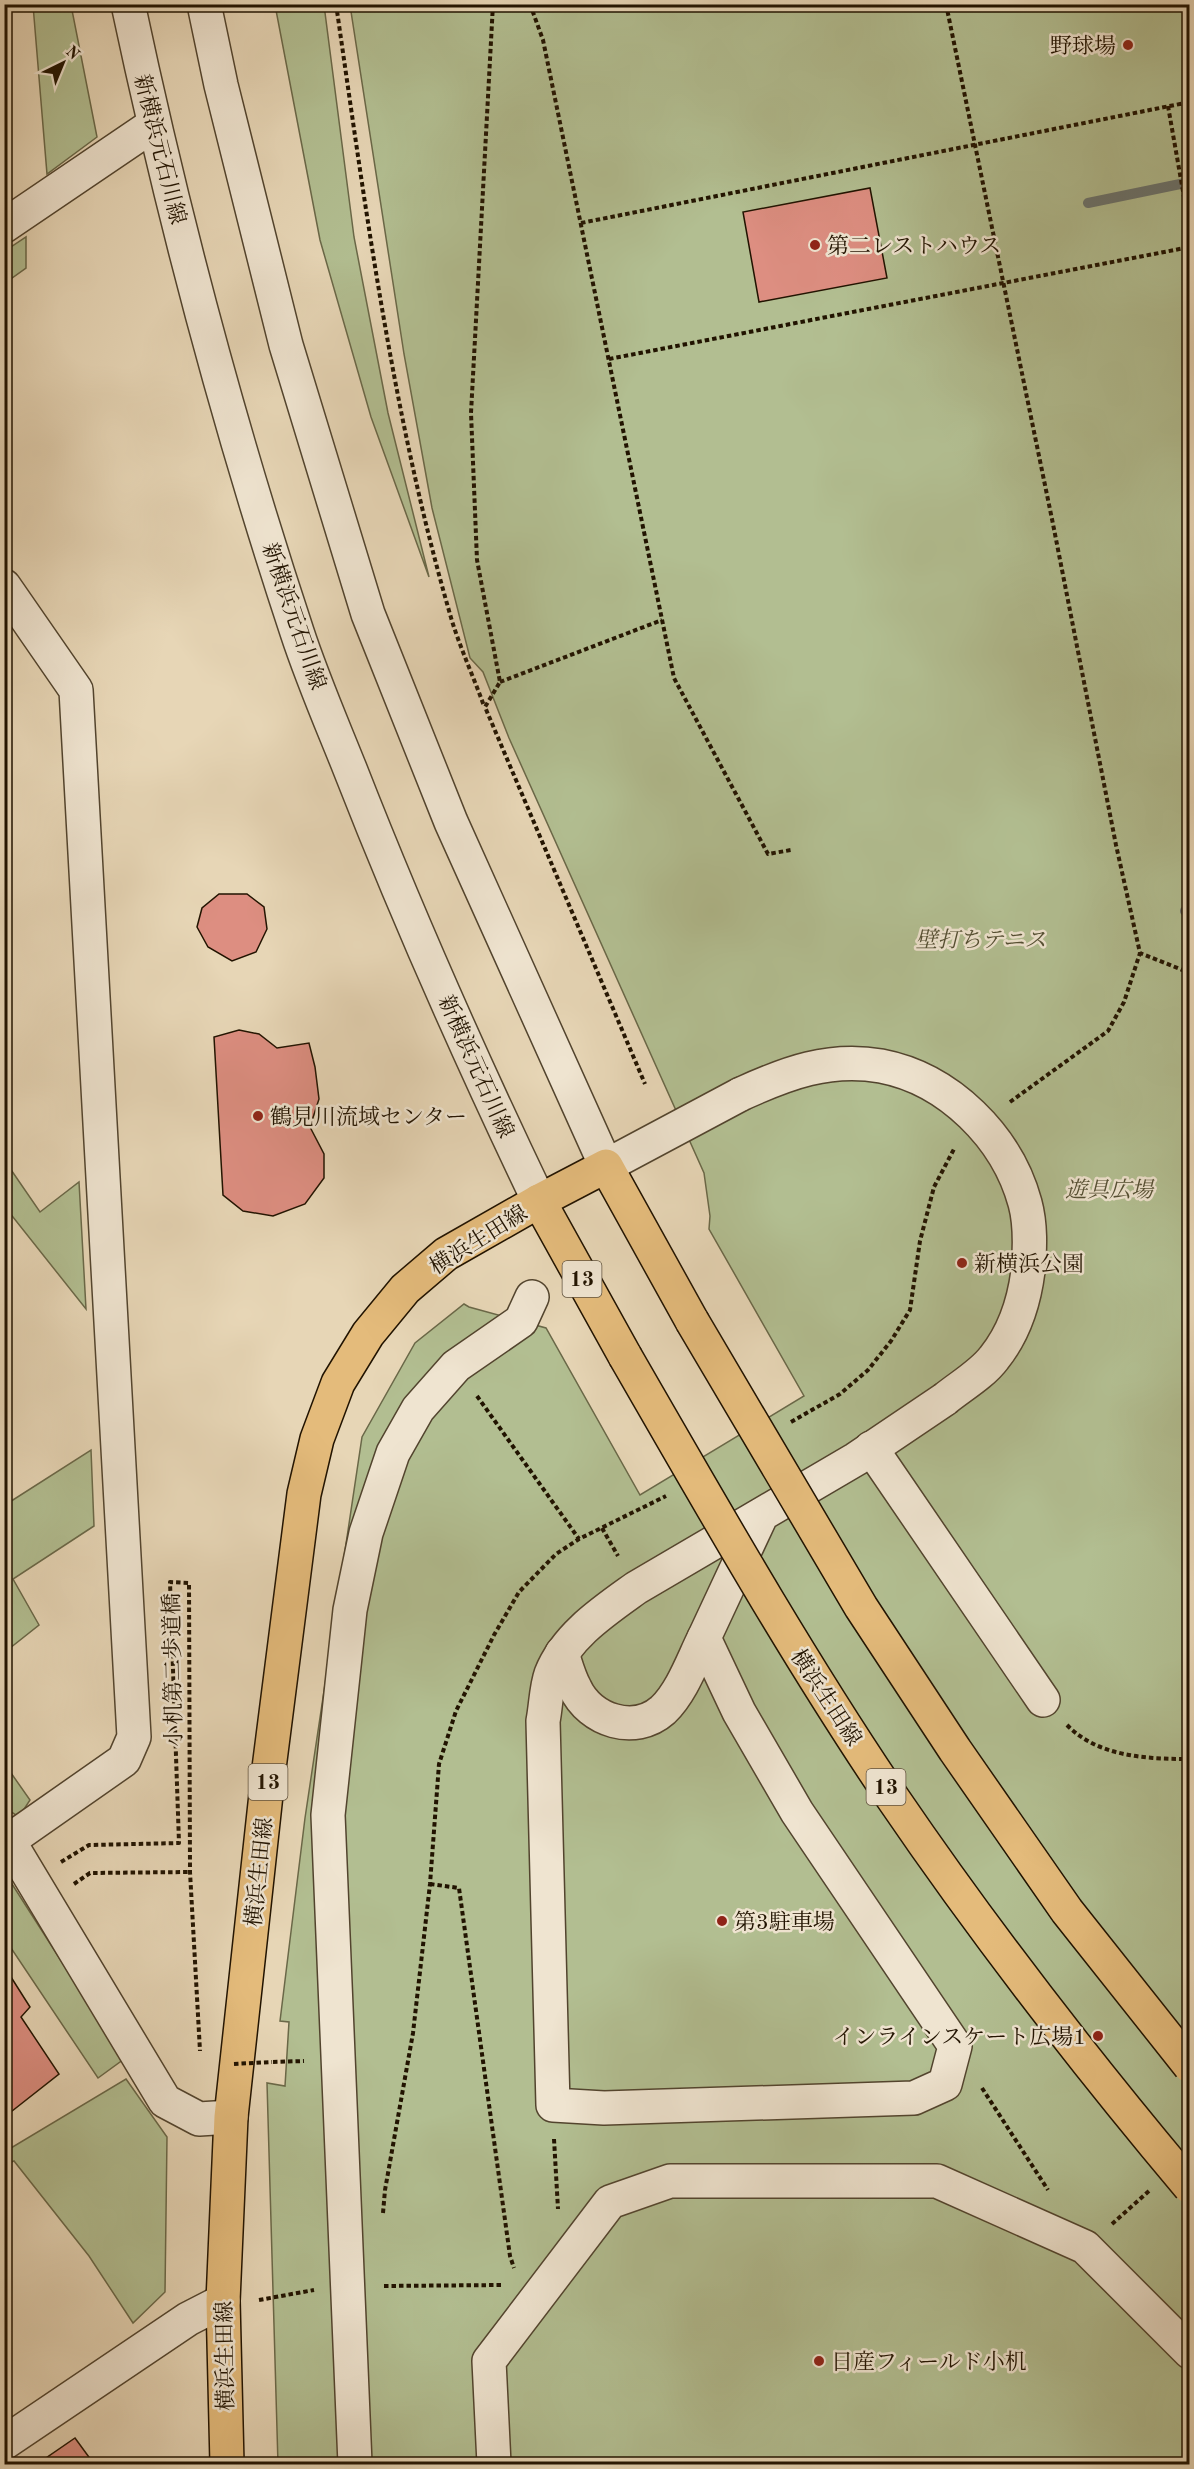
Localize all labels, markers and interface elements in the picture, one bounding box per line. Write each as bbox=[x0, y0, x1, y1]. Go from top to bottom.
north arrow bbox=[33, 33, 93, 93]
place label: 野球場 bbox=[1050, 34, 1116, 58]
marker: 野球場 bbox=[1121, 38, 1135, 52]
text: N bbox=[62, 43, 82, 64]
street label: 新横浜元石川線 bbox=[130, 72, 190, 227]
place label: 第二レストハウス bbox=[827, 234, 1001, 258]
marker: 第二レストハウス bbox=[808, 238, 822, 252]
street label: 新横浜元石川線 bbox=[258, 540, 330, 693]
park label: 壁打ちテニス bbox=[915, 928, 1047, 952]
street label: 新横浜元石川線 bbox=[434, 991, 518, 1142]
place label: 鶴見川流域センター bbox=[270, 1105, 467, 1129]
marker: 鶴見川流域センター bbox=[251, 1109, 265, 1123]
park label: 遊具広場 bbox=[1065, 1178, 1155, 1202]
street label: 横浜生田線 bbox=[426, 1201, 532, 1279]
place label: 新横浜公園 bbox=[974, 1252, 1084, 1276]
marker: 新横浜公園 bbox=[955, 1256, 969, 1270]
road number: 13 bbox=[562, 1261, 602, 1297]
street label: 小机第二歩道橋 bbox=[160, 1593, 186, 1747]
street label: 横浜生田線 bbox=[786, 1645, 866, 1750]
road number: 13 bbox=[248, 1764, 288, 1800]
road number: 13 bbox=[866, 1769, 906, 1805]
street label: 横浜生田線 bbox=[241, 1816, 277, 1928]
place label: 第3駐車場 bbox=[734, 1910, 835, 1934]
marker: 第3駐車場 bbox=[715, 1914, 729, 1928]
place label: インラインスケート広場1 bbox=[833, 2025, 1086, 2049]
marker: インラインスケート広場1 bbox=[1091, 2029, 1105, 2043]
street label: 横浜生田線 bbox=[212, 2301, 238, 2411]
place label: 日産フィールド小机 bbox=[831, 2350, 1027, 2374]
marker: 日産フィールド小机 bbox=[812, 2354, 826, 2368]

